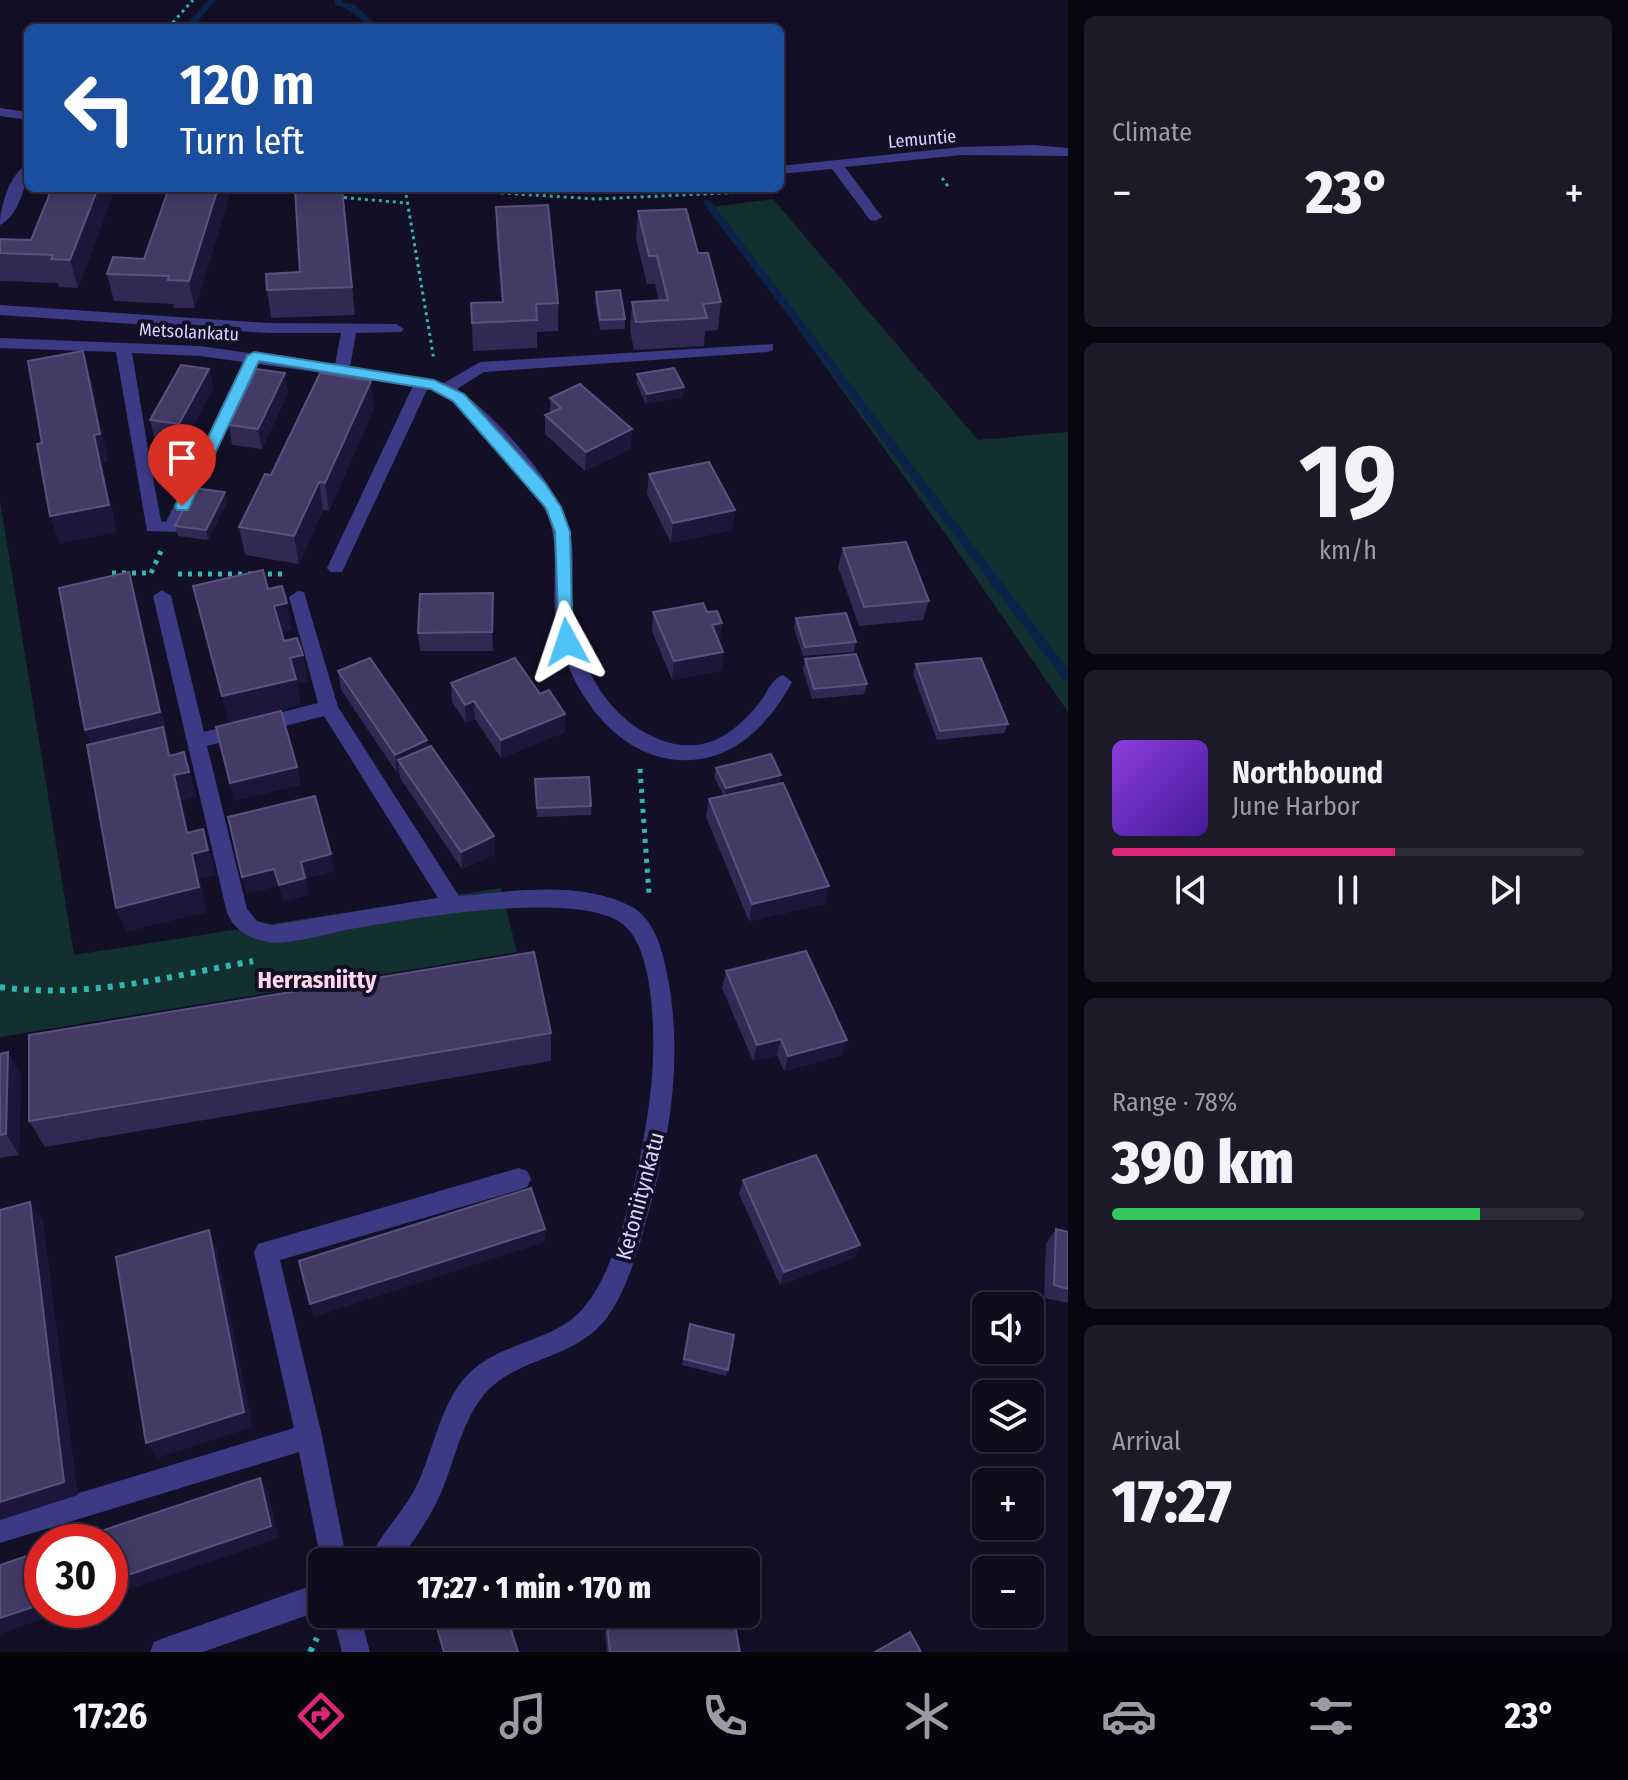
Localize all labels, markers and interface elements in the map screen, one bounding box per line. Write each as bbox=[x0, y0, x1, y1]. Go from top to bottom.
text: 120 m bbox=[180, 52, 315, 119]
icon: left bbox=[48, 56, 152, 160]
text: Climate bbox=[1112, 117, 1192, 148]
text: Turn left bbox=[180, 120, 304, 164]
street label: Lemuntie bbox=[887, 125, 957, 153]
text: 23° bbox=[1305, 157, 1390, 229]
text: − bbox=[1112, 167, 1132, 220]
text: + bbox=[1564, 167, 1584, 220]
street label: Metsolankatu bbox=[139, 318, 239, 346]
text: 19 bbox=[1299, 420, 1397, 545]
pin bbox=[148, 424, 216, 506]
icon: arrive bbox=[160, 436, 204, 480]
text: km/h bbox=[1319, 535, 1377, 566]
position arrow bbox=[525, 600, 609, 684]
text: Northbound bbox=[1232, 755, 1383, 791]
text: June Harbor bbox=[1232, 791, 1360, 822]
icon: previous bbox=[1169, 868, 1213, 912]
icon: pause bbox=[1326, 868, 1370, 912]
icon: next bbox=[1483, 868, 1527, 912]
district label: Herrasniitty bbox=[257, 966, 377, 994]
text: Range · 78% bbox=[1112, 1087, 1237, 1118]
text: 390 km bbox=[1112, 1127, 1294, 1199]
street label: Ketoniitynkatu bbox=[610, 1129, 670, 1263]
map controls bbox=[972, 1292, 1044, 1628]
button: sound bbox=[972, 1292, 1044, 1364]
button: layers bbox=[972, 1380, 1044, 1452]
text: Arrival bbox=[1112, 1426, 1181, 1457]
text: 17:27 bbox=[1112, 1466, 1232, 1538]
button: + bbox=[972, 1468, 1044, 1540]
speed limit sign: 30 bbox=[24, 1524, 128, 1628]
button: − bbox=[972, 1556, 1044, 1628]
text: 17:27 · 1 min · 170 m bbox=[417, 1570, 651, 1606]
icon: directions bbox=[293, 1688, 349, 1744]
icon: music bbox=[495, 1688, 551, 1744]
icon: phone bbox=[697, 1688, 753, 1744]
icon: climate bbox=[899, 1688, 955, 1744]
icon: car bbox=[1101, 1688, 1157, 1744]
icon: filters bbox=[1303, 1688, 1359, 1744]
text: 17:26 bbox=[73, 1694, 147, 1738]
text: 23° bbox=[1504, 1694, 1555, 1738]

